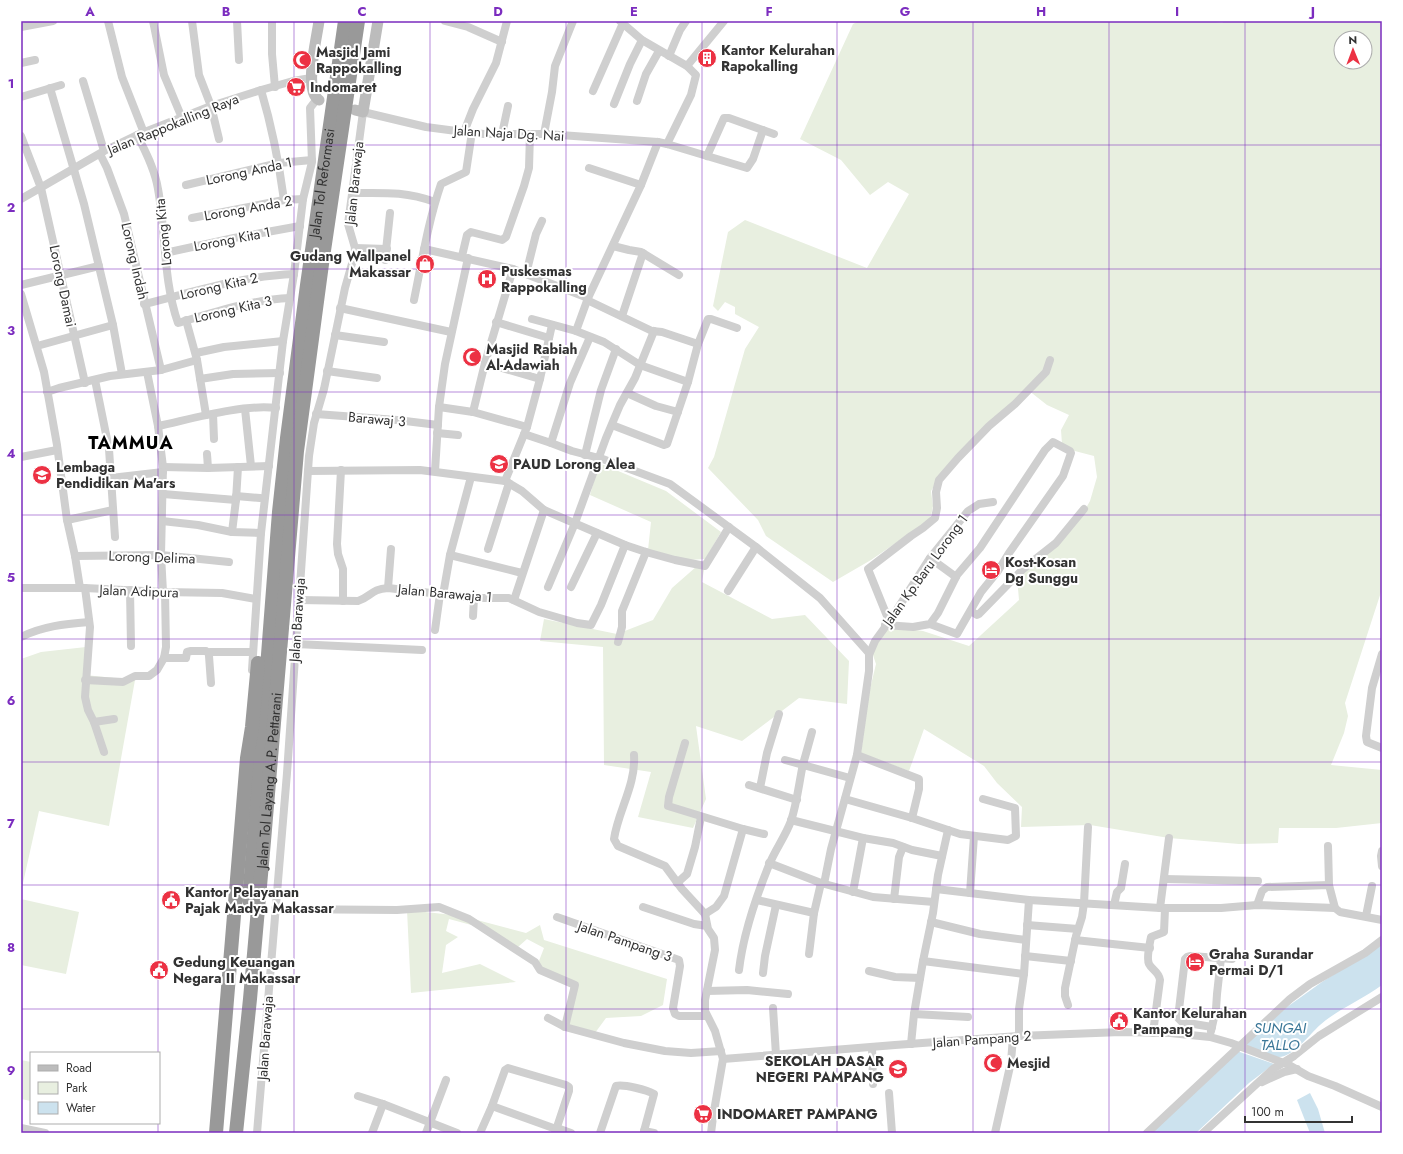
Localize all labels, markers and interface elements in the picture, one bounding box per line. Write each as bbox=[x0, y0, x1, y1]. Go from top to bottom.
text: A bbox=[84, 2, 95, 21]
text: B bbox=[222, 2, 231, 21]
text: C bbox=[357, 2, 367, 21]
text: D bbox=[493, 2, 503, 21]
text: E bbox=[630, 2, 638, 21]
text: F bbox=[765, 2, 773, 21]
text: G bbox=[900, 2, 911, 21]
text: H bbox=[1036, 2, 1046, 21]
text: I bbox=[1175, 2, 1179, 21]
text: J bbox=[1308, 2, 1315, 21]
north arrow bbox=[1333, 30, 1373, 70]
text: N bbox=[1348, 32, 1357, 48]
place label: Kantor Kelurahan Rapokalling bbox=[721, 40, 835, 76]
place label: Masjid Jami Rappokalling bbox=[316, 42, 402, 78]
building icon: Kantor Kelurahan Rapokalling bbox=[696, 47, 718, 69]
mosque icon: Masjid Jami Rappokalling bbox=[291, 49, 313, 71]
text: 1 bbox=[8, 74, 14, 93]
supermarket icon: Indomaret bbox=[285, 76, 307, 98]
place label: Indomaret bbox=[310, 77, 377, 97]
street label: Jalan Rappokalling Raya bbox=[103, 89, 242, 160]
street label: Jalan Naja Dg. Nai bbox=[451, 120, 565, 146]
street label: Jalan Tol Reformasi bbox=[304, 127, 339, 241]
street label: Jalan Barawaja bbox=[339, 140, 368, 228]
street label: Lorong Anda 1 bbox=[204, 152, 294, 190]
street label: Lorong Anda 2 bbox=[202, 190, 294, 226]
street label: Lorong Kita bbox=[150, 197, 176, 267]
text: 2 bbox=[7, 198, 15, 217]
street label: Lorong Indah bbox=[116, 220, 154, 302]
street label: Lorong Kita 1 bbox=[192, 222, 272, 256]
street label: Lorong Damai bbox=[45, 243, 81, 329]
place label: Gudang Wallpanel Makassar bbox=[290, 246, 411, 282]
shop icon: Gudang Wallpanel Makassar bbox=[414, 253, 436, 275]
place label: Puskesmas Rappokalling bbox=[501, 261, 587, 297]
street label: Lorong Kita 2 bbox=[178, 267, 260, 305]
hospital icon: Puskesmas Rappokalling bbox=[476, 268, 498, 290]
street label: Lorong Kita 3 bbox=[192, 290, 274, 328]
text: 3 bbox=[7, 321, 15, 340]
place label: Masjid Rabiah Al-Adawiah bbox=[485, 339, 578, 375]
mosque icon: Masjid Rabiah Al-Adawiah bbox=[461, 346, 483, 368]
street label: Barawaj 3 bbox=[347, 407, 407, 432]
district label: TAMMUA bbox=[88, 430, 174, 456]
text: 4 bbox=[6, 444, 16, 463]
school or university icon: PAUD Lorong Alea bbox=[488, 453, 510, 475]
place label: PAUD Lorong Alea bbox=[513, 454, 635, 474]
place label: Lembaga Pendidikan Ma'ars bbox=[56, 457, 176, 493]
school or university icon: Lembaga Pendidikan Ma'ars bbox=[31, 464, 53, 486]
street label: Jalan Kp.Baru Lorong 1 bbox=[876, 510, 972, 632]
street label: Lorong Delima bbox=[108, 545, 196, 569]
place label: Kost-Kosan Dg Sunggu bbox=[1005, 552, 1078, 588]
hotel icon: Kost-Kosan Dg Sunggu bbox=[980, 559, 1002, 581]
text: 5 bbox=[7, 568, 15, 587]
street label: Jalan Barawaja bbox=[284, 577, 310, 665]
street label: Jalan Barawaja 1 bbox=[395, 579, 493, 607]
street label: Jalan Adipura bbox=[97, 580, 179, 602]
text: 6 bbox=[7, 691, 16, 710]
street label: Jalan Tol Layang A.P. Pettarani bbox=[251, 692, 287, 872]
text: 7 bbox=[7, 814, 15, 833]
place label: Kantor Pelayanan Pajak Madya Makassar bbox=[185, 882, 334, 918]
public building icon: Kantor Pelayanan Pajak Madya Makassar bbox=[160, 889, 182, 911]
street label: Jalan Pampang 3 bbox=[573, 915, 675, 967]
text: 8 bbox=[7, 938, 15, 957]
place label: Graha Surandar Permai D/1 bbox=[1209, 944, 1314, 980]
hotel icon: Graha Surandar Permai D/1 bbox=[1184, 951, 1206, 973]
place label: Gedung Keuangan Negara II Makassar bbox=[173, 952, 301, 988]
public building icon: Gedung Keuangan Negara II Makassar bbox=[148, 959, 170, 981]
street label: Jalan Barawaja bbox=[252, 995, 278, 1083]
place label: Kantor Kelurahan Pampang bbox=[1133, 1003, 1247, 1039]
public building icon: Kantor Kelurahan Pampang bbox=[1108, 1010, 1130, 1032]
water label: SUNGAI TALLO bbox=[1254, 1017, 1307, 1056]
street label: Jalan Pampang 2 bbox=[930, 1026, 1032, 1053]
place label: SEKOLAH DASAR NEGERI PAMPANG bbox=[756, 1051, 884, 1087]
legend bbox=[30, 1052, 160, 1124]
mosque icon: Mesjid bbox=[982, 1052, 1004, 1074]
place label: Mesjid bbox=[1007, 1053, 1050, 1073]
school or university icon: SEKOLAH DASAR NEGERI PAMPANG bbox=[887, 1058, 909, 1080]
text: Road bbox=[66, 1059, 92, 1077]
text: 9 bbox=[7, 1061, 16, 1080]
text: Park bbox=[66, 1079, 88, 1097]
scale bar bbox=[1245, 1098, 1352, 1124]
text: Water bbox=[66, 1099, 97, 1117]
supermarket icon: INDOMARET PAMPANG bbox=[692, 1103, 714, 1125]
text: 100 m bbox=[1251, 1103, 1284, 1121]
place label: INDOMARET PAMPANG bbox=[717, 1104, 878, 1124]

